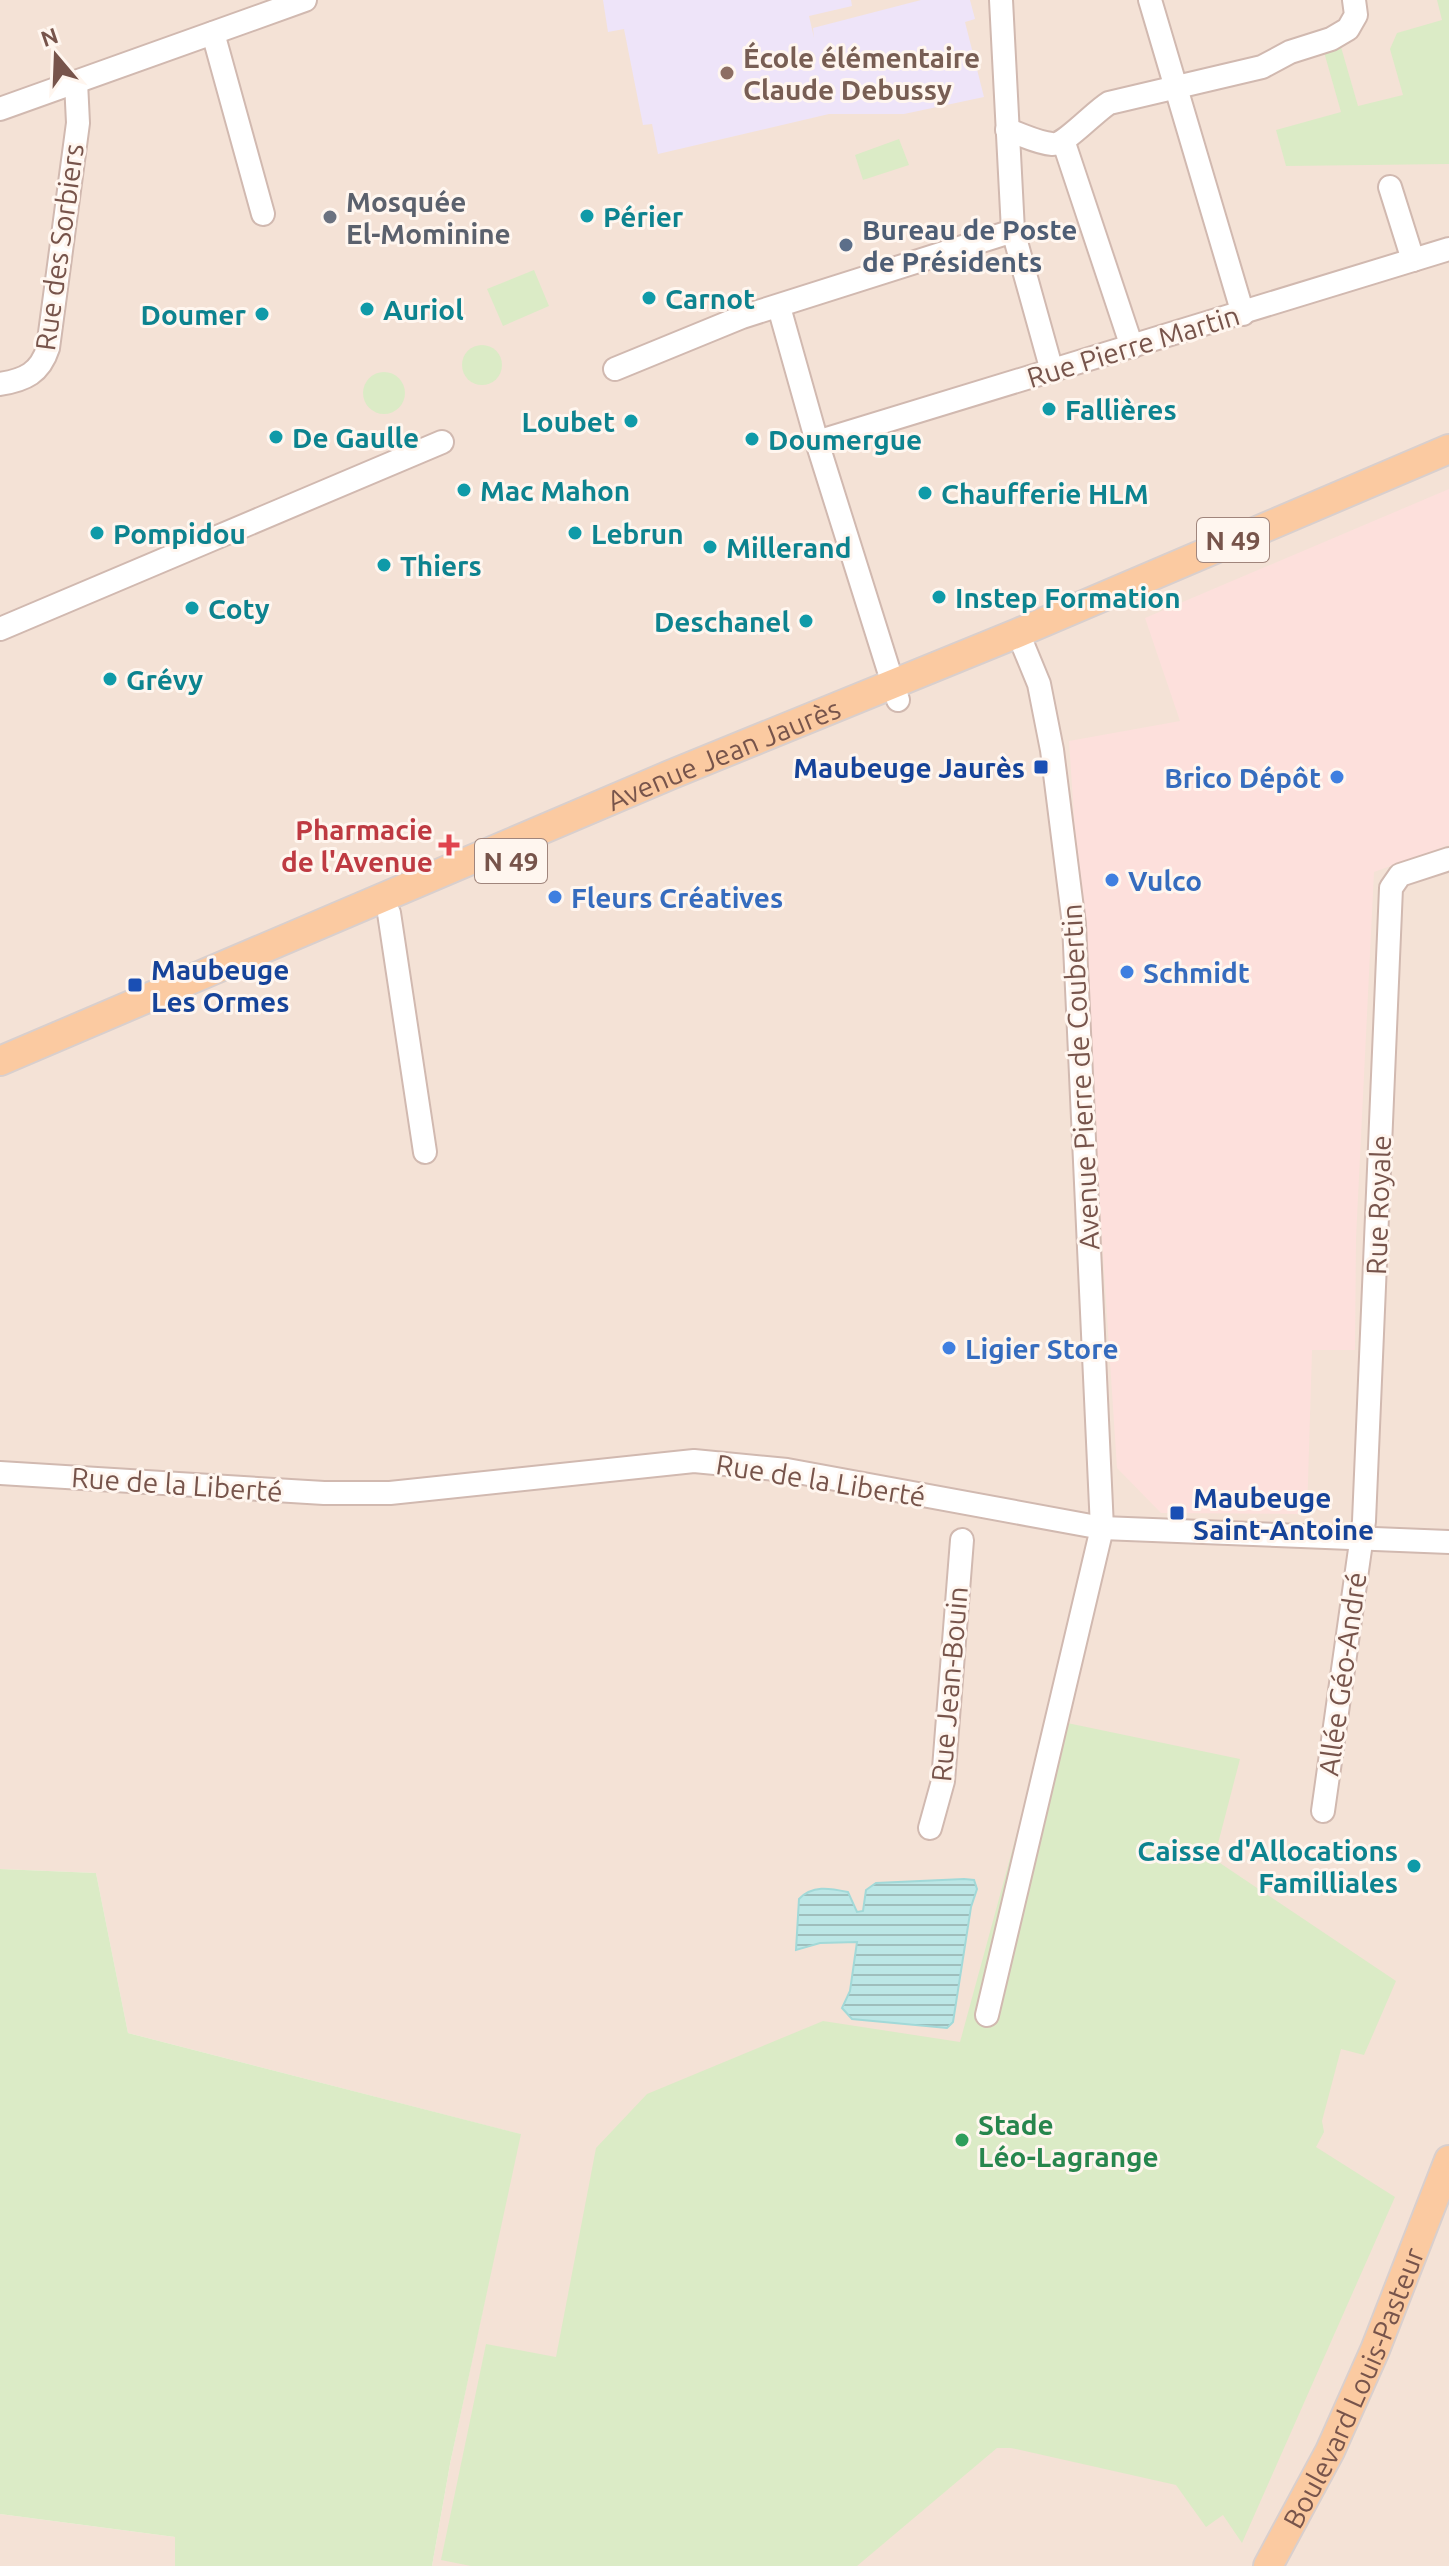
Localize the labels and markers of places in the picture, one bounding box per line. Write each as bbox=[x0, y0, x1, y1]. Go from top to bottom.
place label: École élémentaire Claude Debussy bbox=[743, 41, 980, 105]
marker: École élémentaire Claude Debussy bbox=[718, 64, 736, 82]
place label: Mosquée El-Mominine bbox=[346, 186, 511, 249]
place label: Périer bbox=[603, 201, 684, 232]
marker: Périer bbox=[578, 207, 596, 225]
marker: Mosquée El-Mominine bbox=[321, 208, 339, 226]
place label: Bureau de Poste de Présidents bbox=[862, 214, 1077, 277]
marker: Bureau de Poste de Présidents bbox=[837, 236, 855, 254]
place label: Carnot bbox=[665, 283, 755, 314]
marker: Carnot bbox=[640, 289, 658, 307]
place label: Auriol bbox=[383, 294, 464, 325]
place label: Doumer bbox=[141, 299, 246, 330]
marker: Auriol bbox=[358, 300, 376, 318]
marker: Doumer bbox=[253, 305, 271, 323]
place label: Fallières bbox=[1065, 394, 1177, 425]
marker: Fallières bbox=[1040, 400, 1058, 418]
place label: Loubet bbox=[521, 406, 615, 437]
marker: Loubet bbox=[622, 412, 640, 430]
place label: De Gaulle bbox=[292, 422, 419, 453]
place label: Doumergue bbox=[768, 424, 922, 455]
marker: De Gaulle bbox=[267, 428, 285, 446]
marker: Doumergue bbox=[743, 430, 761, 448]
place label: Mac Mahon bbox=[480, 475, 630, 506]
place label: Chaufferie HLM bbox=[941, 478, 1149, 509]
marker: Mac Mahon bbox=[455, 481, 473, 499]
marker: Chaufferie HLM bbox=[916, 484, 934, 502]
place label: Pompidou bbox=[113, 518, 246, 549]
place label: Lebrun bbox=[591, 518, 684, 549]
marker: Pompidou bbox=[88, 524, 106, 542]
marker: Lebrun bbox=[566, 524, 584, 542]
place label: Millerand bbox=[726, 532, 851, 563]
marker: Millerand bbox=[701, 538, 719, 556]
place label: Thiers bbox=[400, 550, 482, 581]
marker: Thiers bbox=[375, 556, 393, 574]
place label: Instep Formation bbox=[955, 582, 1181, 613]
marker: Instep Formation bbox=[930, 588, 948, 606]
place label: Coty bbox=[208, 593, 270, 624]
marker: Coty bbox=[183, 599, 201, 617]
place label: Deschanel bbox=[654, 606, 790, 637]
marker: Deschanel bbox=[797, 612, 815, 630]
place label: Grévy bbox=[126, 664, 203, 695]
marker: Grévy bbox=[101, 670, 119, 688]
place label: Maubeuge Jaurès bbox=[793, 752, 1025, 783]
marker: Maubeuge Jaurès bbox=[1032, 758, 1050, 776]
place label: Brico Dépôt bbox=[1164, 762, 1321, 793]
marker: Brico Dépôt bbox=[1328, 768, 1346, 786]
place label: Pharmacie de l'Avenue bbox=[281, 814, 433, 877]
marker: Pharmacie de l'Avenue bbox=[440, 836, 458, 854]
place label: Vulco bbox=[1128, 865, 1202, 896]
marker: Vulco bbox=[1103, 871, 1121, 889]
place label: Fleurs Créatives bbox=[571, 882, 783, 913]
marker: Fleurs Créatives bbox=[546, 888, 564, 906]
place label: Maubeuge Les Ormes bbox=[151, 954, 289, 1017]
place label: Schmidt bbox=[1143, 957, 1250, 988]
marker: Schmidt bbox=[1118, 963, 1136, 981]
marker: Maubeuge Les Ormes bbox=[126, 976, 144, 994]
place label: Ligier Store bbox=[965, 1333, 1119, 1364]
marker: Ligier Store bbox=[940, 1339, 958, 1357]
place label: Maubeuge Saint-Antoine bbox=[1193, 1482, 1374, 1545]
marker: Maubeuge Saint-Antoine bbox=[1168, 1504, 1186, 1522]
place label: Caisse d'Allocations Familliales bbox=[1137, 1835, 1398, 1898]
marker: Caisse d'Allocations Familliales bbox=[1405, 1857, 1423, 1875]
place label: Stade Léo-Lagrange bbox=[978, 2109, 1159, 2172]
marker: Stade Léo-Lagrange bbox=[953, 2131, 971, 2149]

